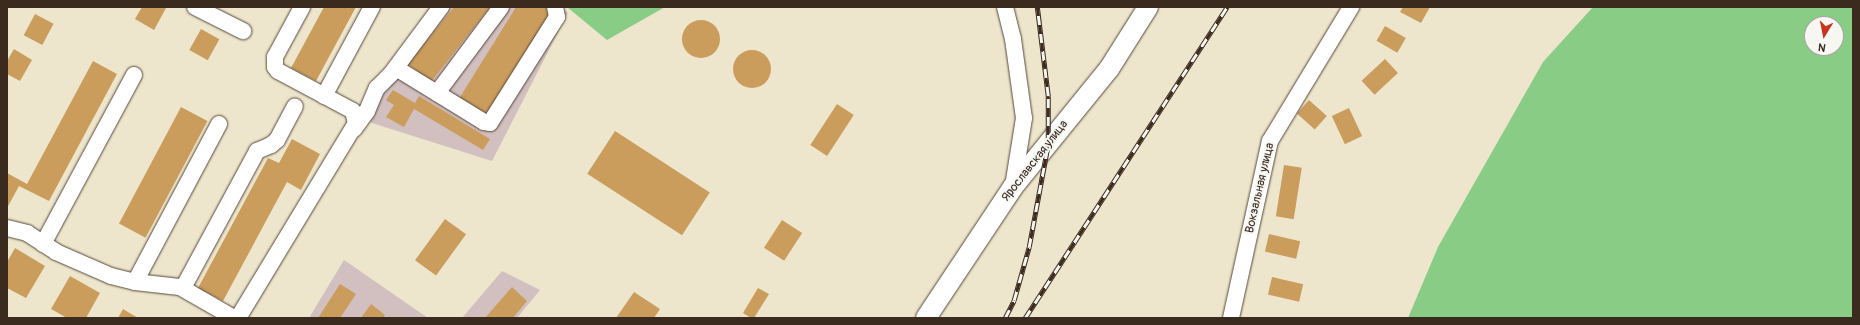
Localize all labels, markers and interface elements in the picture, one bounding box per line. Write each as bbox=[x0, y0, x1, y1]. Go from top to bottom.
north arrow bbox=[1804, 16, 1844, 56]
text: N bbox=[1817, 40, 1827, 54]
street label: Ярославская улица bbox=[999, 118, 1071, 204]
street label: Вокзальная улица bbox=[1243, 141, 1277, 235]

